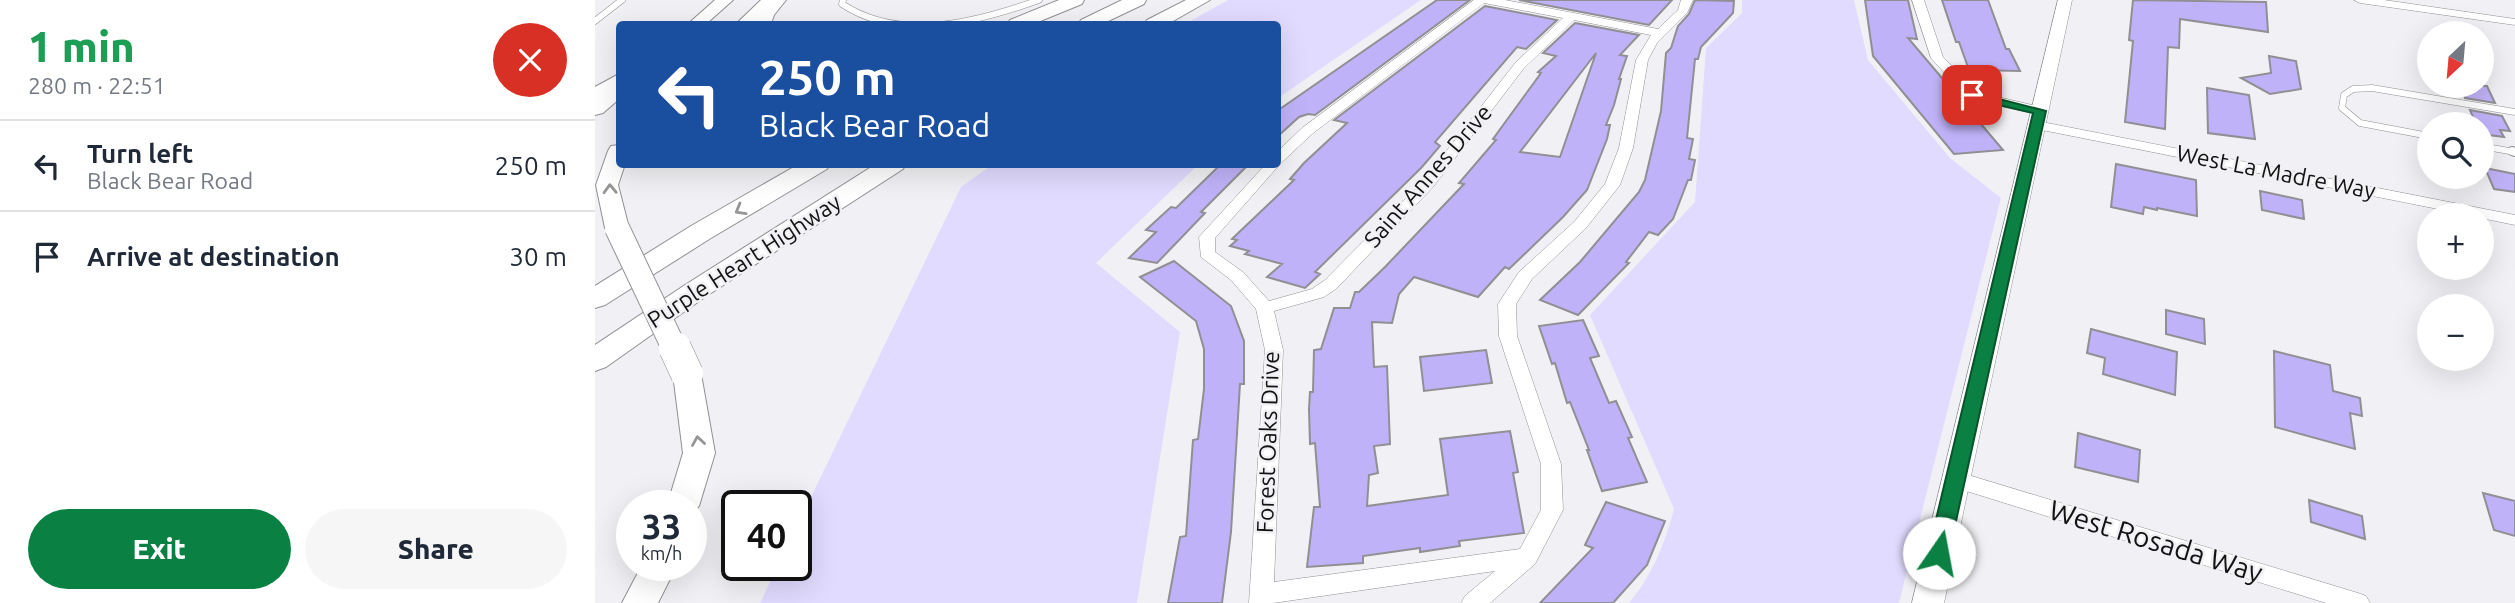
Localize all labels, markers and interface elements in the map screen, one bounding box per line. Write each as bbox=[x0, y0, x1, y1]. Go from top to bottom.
north arrow bbox=[2417, 21, 2494, 98]
map controls bbox=[2417, 21, 2494, 371]
text: 1 min bbox=[28, 23, 135, 70]
button: close bbox=[493, 23, 567, 97]
icon: left bbox=[644, 49, 735, 140]
text: 250 m bbox=[759, 49, 896, 104]
pin bbox=[1942, 65, 2002, 125]
text: 280 m · 22:51 bbox=[28, 73, 166, 98]
icon: arrive bbox=[1953, 76, 1991, 114]
street label: Saint Annes Drive bbox=[1359, 99, 1496, 252]
text: Black Bear Road bbox=[759, 107, 990, 143]
button: search bbox=[2417, 112, 2494, 189]
text: Turn left bbox=[87, 139, 193, 168]
street label: West La Madre Way bbox=[2174, 140, 2378, 203]
icon: left bbox=[28, 147, 66, 185]
text: 250 m bbox=[495, 151, 567, 180]
text: Black Bear Road bbox=[87, 168, 253, 193]
one-way arrow bbox=[603, 183, 618, 194]
street label: Purple Heart Highway bbox=[642, 189, 845, 332]
one-way arrow bbox=[734, 202, 747, 215]
button: + bbox=[2417, 203, 2494, 280]
icon: arrive bbox=[28, 238, 66, 276]
text: Arrive at destination bbox=[87, 242, 340, 271]
text: 30 m bbox=[509, 242, 567, 271]
button: − bbox=[2417, 294, 2494, 371]
street label: Forest Oaks Drive bbox=[1252, 351, 1283, 533]
one-way arrow bbox=[690, 435, 705, 447]
speed limit sign: 40 bbox=[721, 490, 812, 581]
street label: West Rosada Way bbox=[2046, 493, 2266, 588]
text: 33 bbox=[642, 506, 681, 546]
button: Exit bbox=[28, 509, 291, 589]
button: Share bbox=[305, 509, 567, 589]
position arrow bbox=[1902, 516, 1976, 590]
text: km/h bbox=[641, 543, 682, 563]

